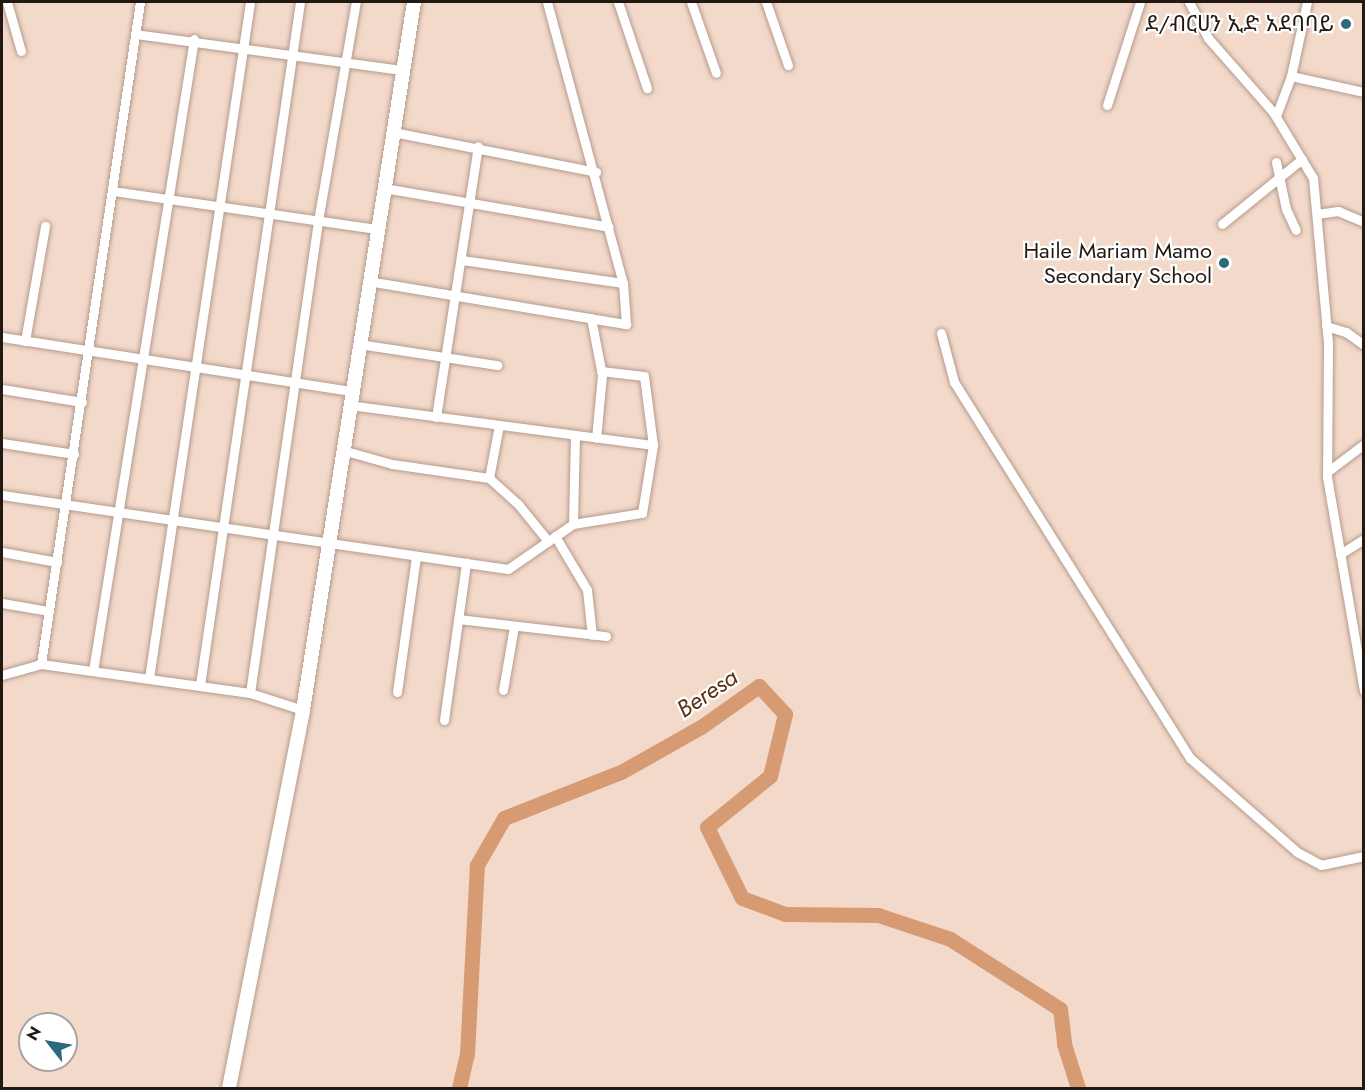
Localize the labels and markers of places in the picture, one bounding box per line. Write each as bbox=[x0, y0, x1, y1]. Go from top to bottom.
place label: ደ/ብርሀን ኢድ አደባባይ bbox=[1145, 11, 1334, 37]
marker: ደ/ብርሀን ኢድ አደባባይ bbox=[1339, 17, 1353, 31]
place label: Haile Mariam Mamo Secondary School bbox=[1023, 237, 1212, 288]
marker: Haile Mariam Mamo Secondary School bbox=[1217, 256, 1231, 270]

